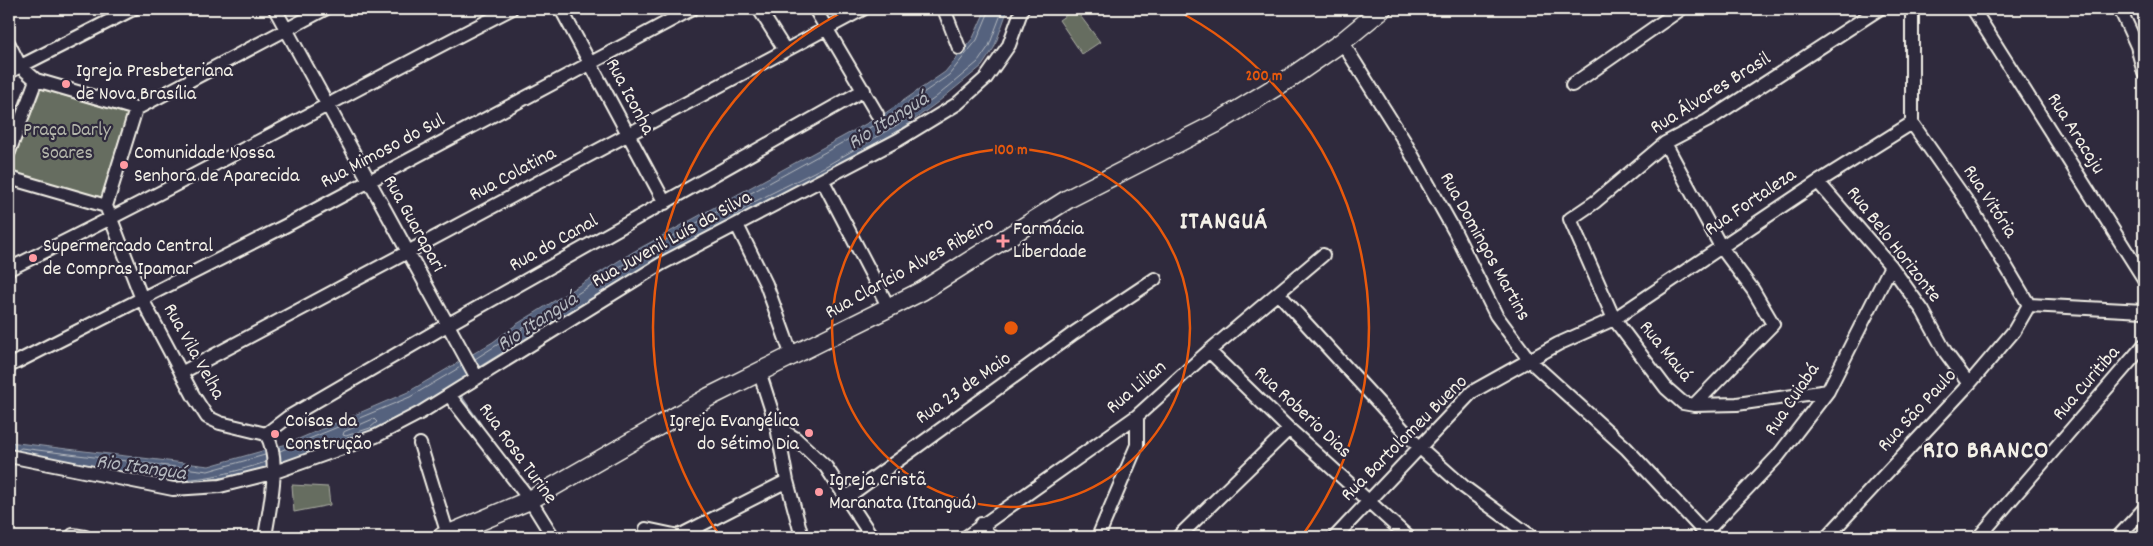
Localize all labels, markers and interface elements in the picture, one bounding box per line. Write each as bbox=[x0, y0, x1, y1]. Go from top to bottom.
street label: Rua Álvares Brasil bbox=[1645, 46, 1777, 142]
street label: Rua Iconha bbox=[597, 54, 661, 141]
place label: Igreja Presbeteriana de Nova Brasília bbox=[76, 58, 233, 109]
text: 200 m bbox=[1246, 66, 1282, 88]
marker: Igreja Presbeteriana de Nova Brasília bbox=[60, 78, 72, 90]
water label: Rio Itanguá bbox=[843, 84, 938, 159]
street label: Rua Aracaju bbox=[2039, 88, 2111, 180]
street label: Rua Mimoso do Sul bbox=[316, 107, 450, 197]
park label: Praça Darly Soares bbox=[23, 117, 112, 168]
place label: Comunidade Nossa Senhora de Aparecida bbox=[134, 140, 300, 191]
street label: Rua Colatina bbox=[465, 140, 562, 210]
text: 100 m bbox=[994, 140, 1028, 162]
marker: Comunidade Nossa Senhora de Aparecida bbox=[118, 159, 130, 171]
street label: Rua Vitória bbox=[1955, 160, 2024, 245]
street label: Rua Fortaleza bbox=[1700, 162, 1803, 244]
street label: Rua Domingos Martins bbox=[1432, 168, 1536, 326]
street label: Rua Guarapari bbox=[375, 170, 451, 278]
street label: Rua Belo Horizonte bbox=[1839, 181, 1948, 309]
street label: Rua Juvenil Luís da Silva bbox=[587, 184, 758, 296]
district label: ITANGUÁ bbox=[1180, 205, 1268, 241]
street label: Rua do Canal bbox=[504, 208, 604, 280]
street label: Rua Clarício Alves Ribeiro bbox=[820, 211, 1000, 327]
place label: Farmácia Liberdade bbox=[1013, 216, 1087, 267]
place label: Supermercado Central de Compras Ipamar bbox=[43, 233, 213, 284]
marker: Farmácia Liberdade bbox=[997, 235, 1009, 247]
marker: Supermercado Central de Compras Ipamar bbox=[27, 252, 39, 264]
water label: Rio Itanguá bbox=[492, 284, 586, 360]
street label: Rua Vila Velha bbox=[155, 299, 231, 406]
street label: Rua Mauá bbox=[1631, 315, 1699, 389]
centre of rings bbox=[1002, 319, 1020, 337]
street label: Rua Curitiba bbox=[2047, 340, 2128, 428]
street label: Rua 23 de Maio bbox=[911, 346, 1018, 432]
street label: Rua Lilian bbox=[1101, 354, 1173, 422]
street label: Rua Cuiabá bbox=[1758, 358, 1828, 442]
street label: Rua Roberio Dias bbox=[1247, 360, 1357, 466]
street label: Rua São Paulo bbox=[1872, 363, 1964, 459]
street label: Rua Bartolomeu Bueno bbox=[1335, 369, 1475, 509]
street label: Rua Rosa Turine bbox=[471, 398, 563, 511]
place label: Coisas da Construção bbox=[285, 408, 372, 459]
place label: Igreja Evangélica do Sétimo Dia bbox=[669, 408, 800, 459]
marker: Igreja Evangélica do Sétimo Dia bbox=[803, 427, 815, 439]
marker: Coisas da Construção bbox=[269, 428, 281, 440]
district label: RIO BRANCO bbox=[1923, 434, 2049, 470]
water label: Rio Itanguá bbox=[94, 448, 191, 491]
place label: Igreja Cristã Maranata (Itanguá) bbox=[829, 467, 976, 518]
marker: Igreja Cristã Maranata (Itanguá) bbox=[813, 486, 825, 498]

